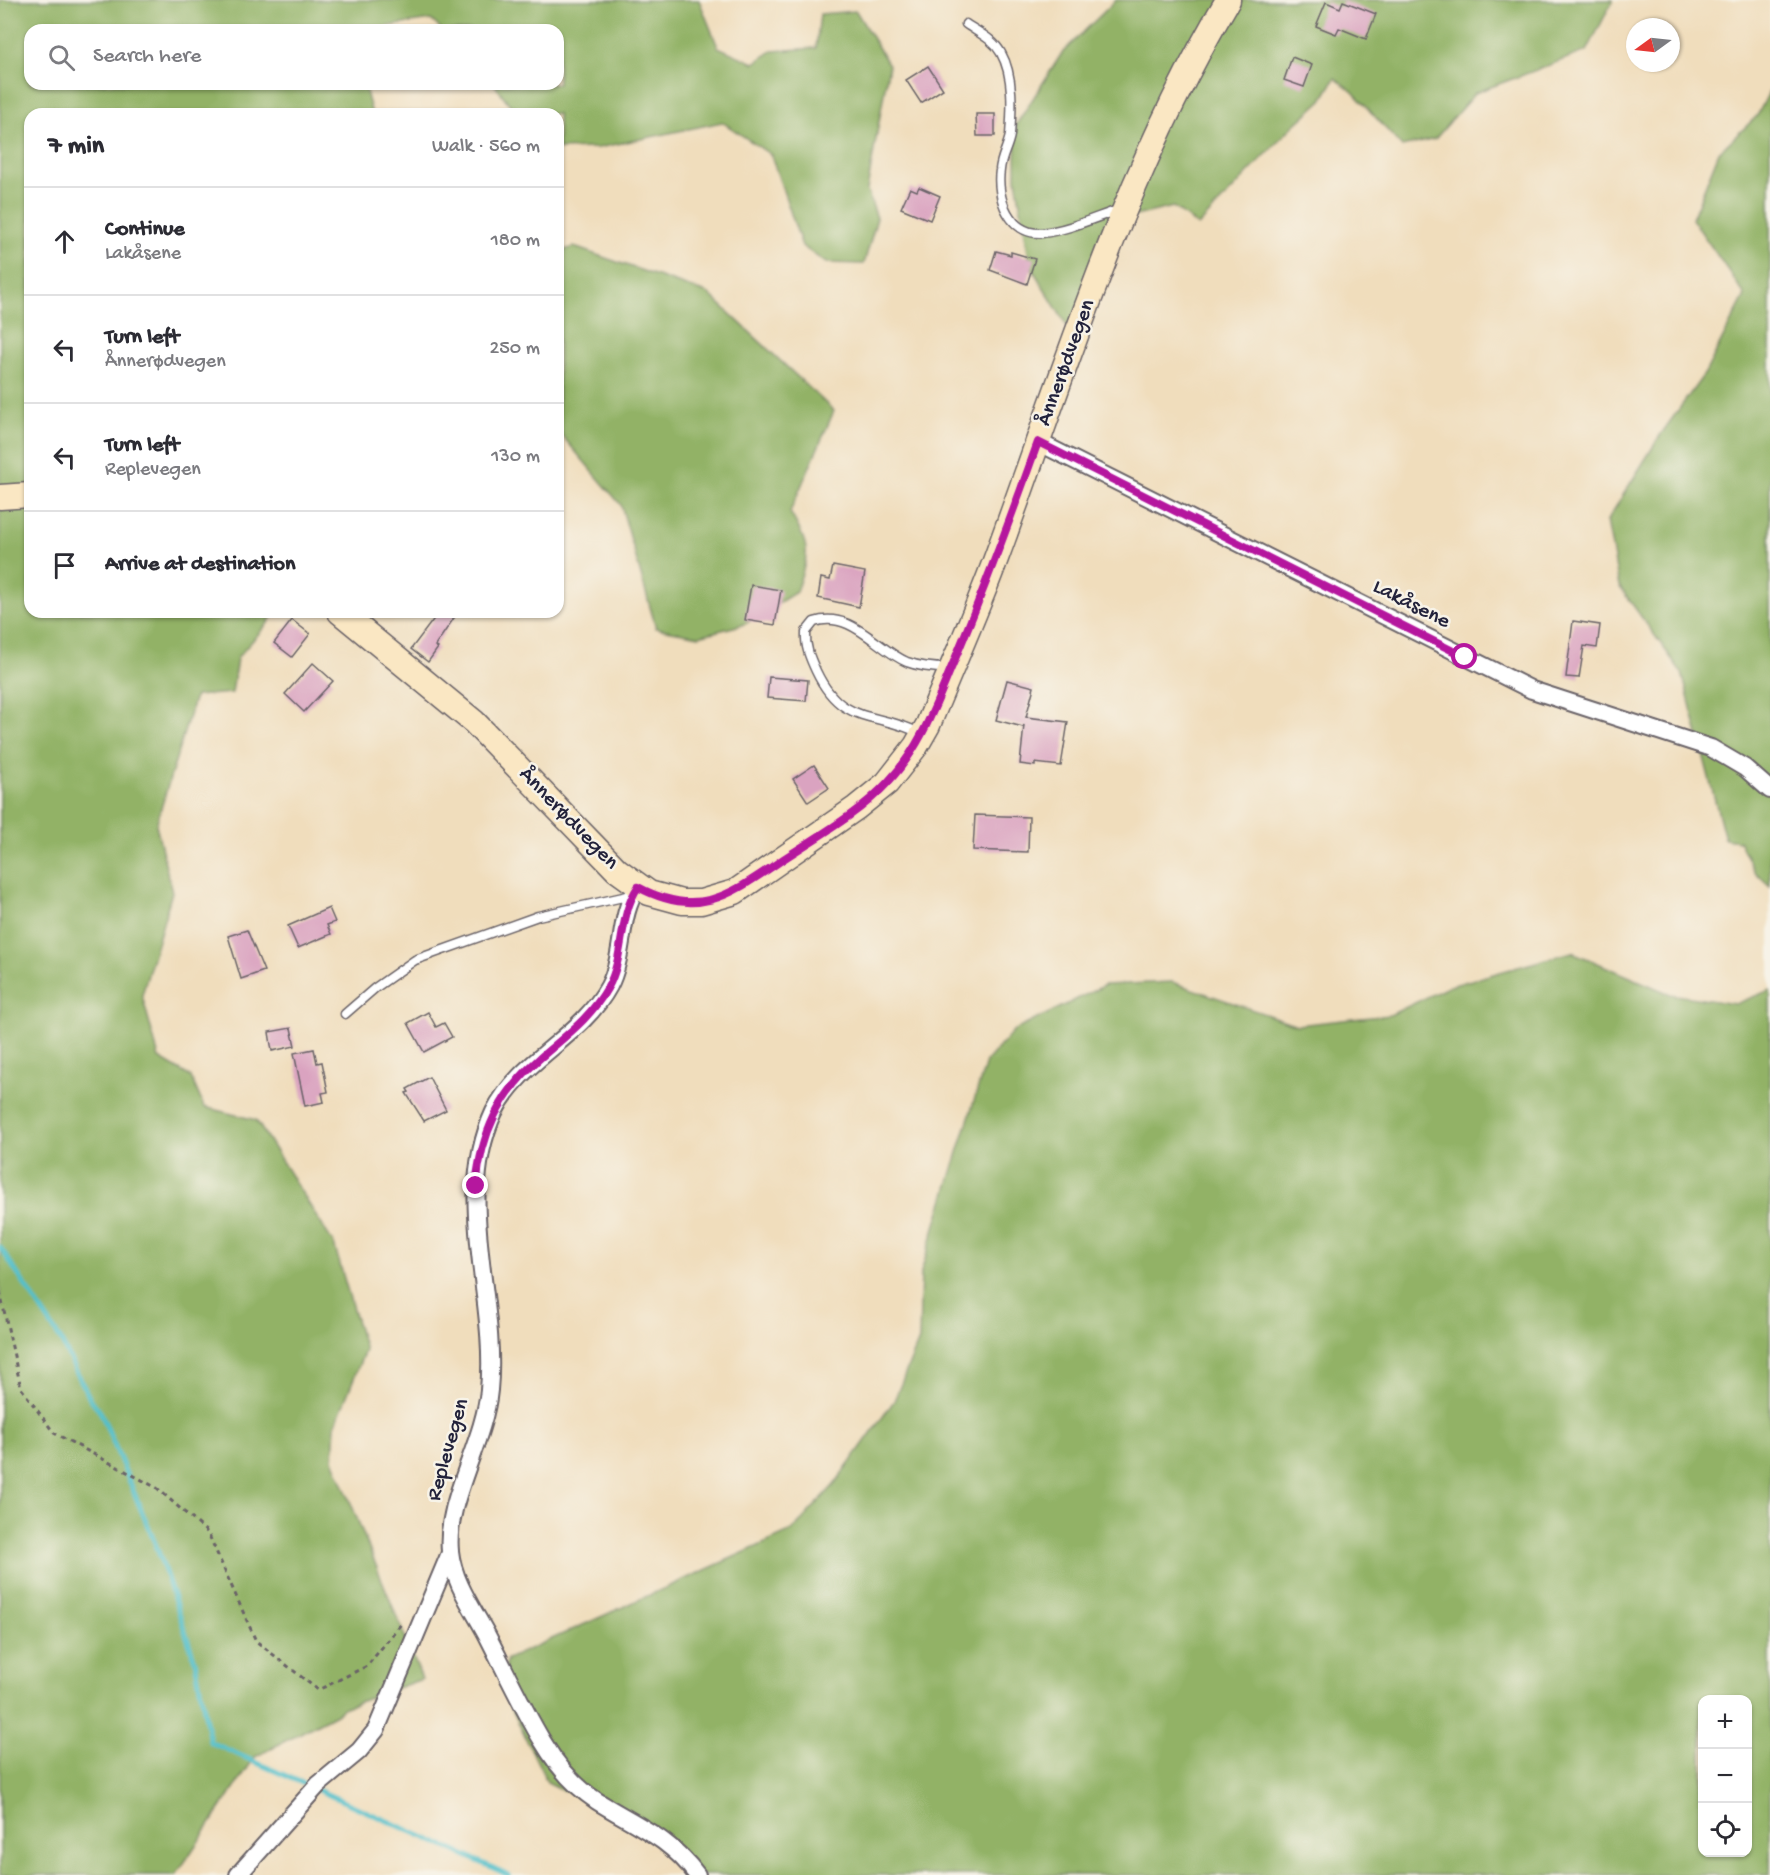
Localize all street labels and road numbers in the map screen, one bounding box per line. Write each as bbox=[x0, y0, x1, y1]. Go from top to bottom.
street label: Ånnerødvegen bbox=[1031, 295, 1102, 430]
street label: Lakåsene bbox=[1368, 574, 1455, 636]
street label: Ånnerødvegen bbox=[513, 762, 625, 876]
street label: Replevegen bbox=[422, 1395, 476, 1504]

